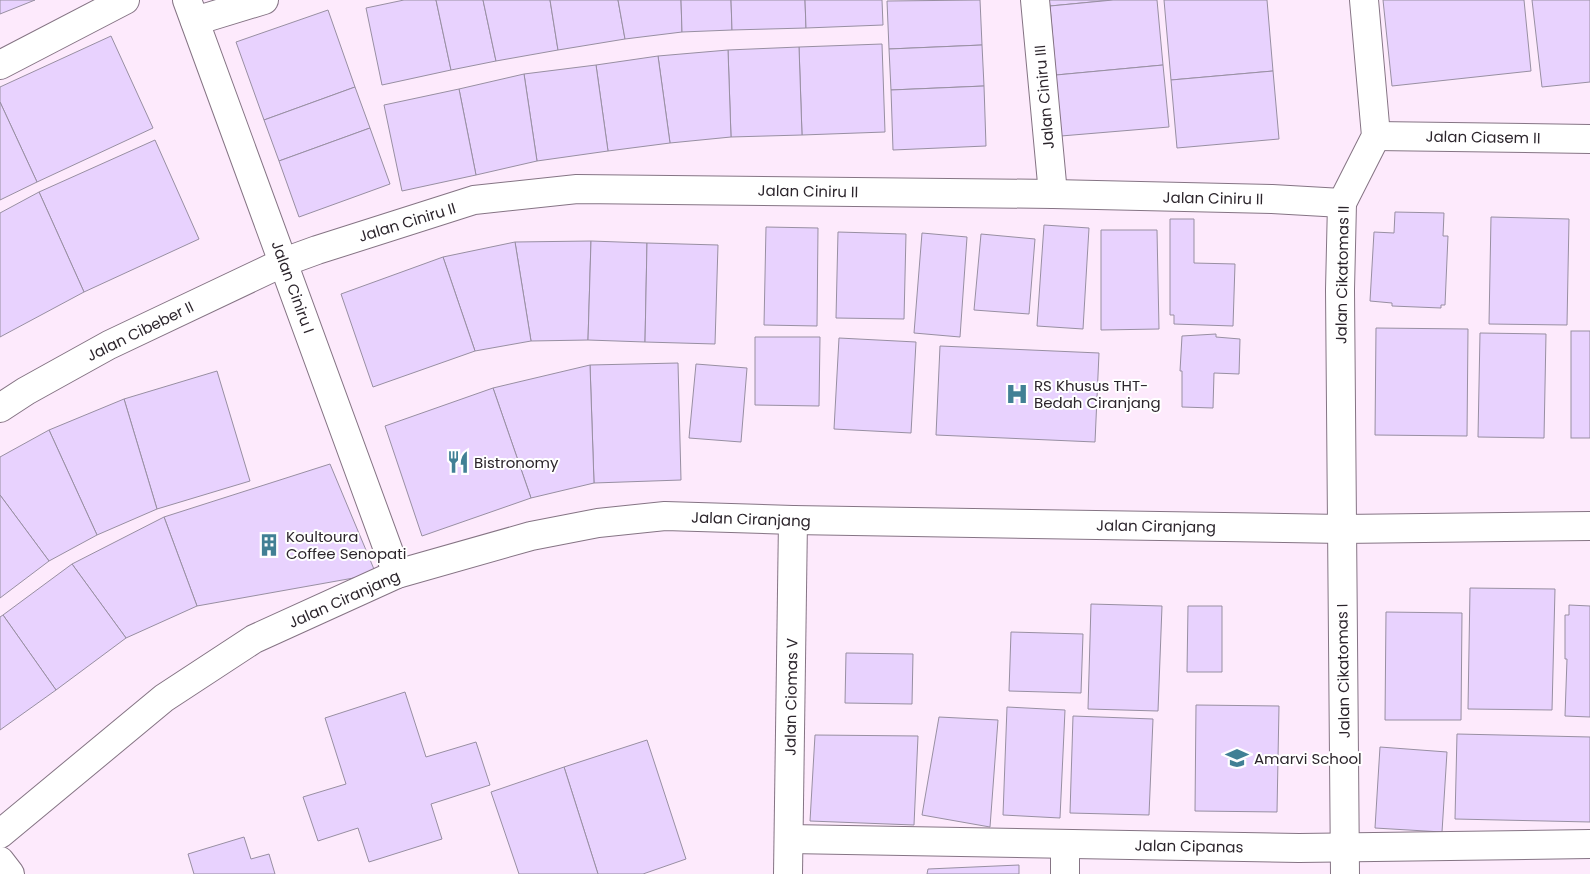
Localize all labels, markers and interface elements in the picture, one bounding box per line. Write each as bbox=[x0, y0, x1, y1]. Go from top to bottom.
street label: Jalan Ciniru III bbox=[1029, 44, 1059, 150]
street label: Jalan Ciasem II bbox=[1425, 125, 1541, 149]
street label: Jalan Ciniru II bbox=[757, 180, 859, 202]
street label: Jalan Ciniru II bbox=[1162, 187, 1264, 209]
street label: Jalan Ciniru II bbox=[356, 197, 458, 247]
street label: Jalan Cikatomas II bbox=[1330, 206, 1354, 344]
street label: Jalan Ciniru I bbox=[267, 238, 319, 336]
street label: Jalan Cibeber II bbox=[83, 296, 197, 366]
place label: RS Khusus THT- Bedah Ciranjang bbox=[1034, 375, 1161, 413]
hospital icon: RS Khusus THT- Bedah Ciranjang bbox=[1004, 381, 1030, 407]
restaurant icon: Bistronomy bbox=[445, 449, 471, 475]
place label: Bistronomy bbox=[474, 452, 559, 473]
street label: Jalan Ciranjang bbox=[691, 506, 811, 532]
street label: Jalan Ciranjang bbox=[1096, 514, 1216, 538]
place label: Koultoura Coffee Senopati bbox=[286, 526, 406, 564]
building icon: Koultoura Coffee Senopati bbox=[256, 532, 282, 558]
street label: Jalan Ciranjang bbox=[285, 565, 403, 633]
street label: Jalan Cikatomas I bbox=[1331, 603, 1355, 739]
street label: Jalan Ciomas V bbox=[779, 638, 803, 756]
school or university icon: Amarvi School bbox=[1224, 745, 1250, 771]
place label: Amarvi School bbox=[1254, 748, 1362, 769]
street label: Jalan Cipanas bbox=[1134, 835, 1244, 857]

